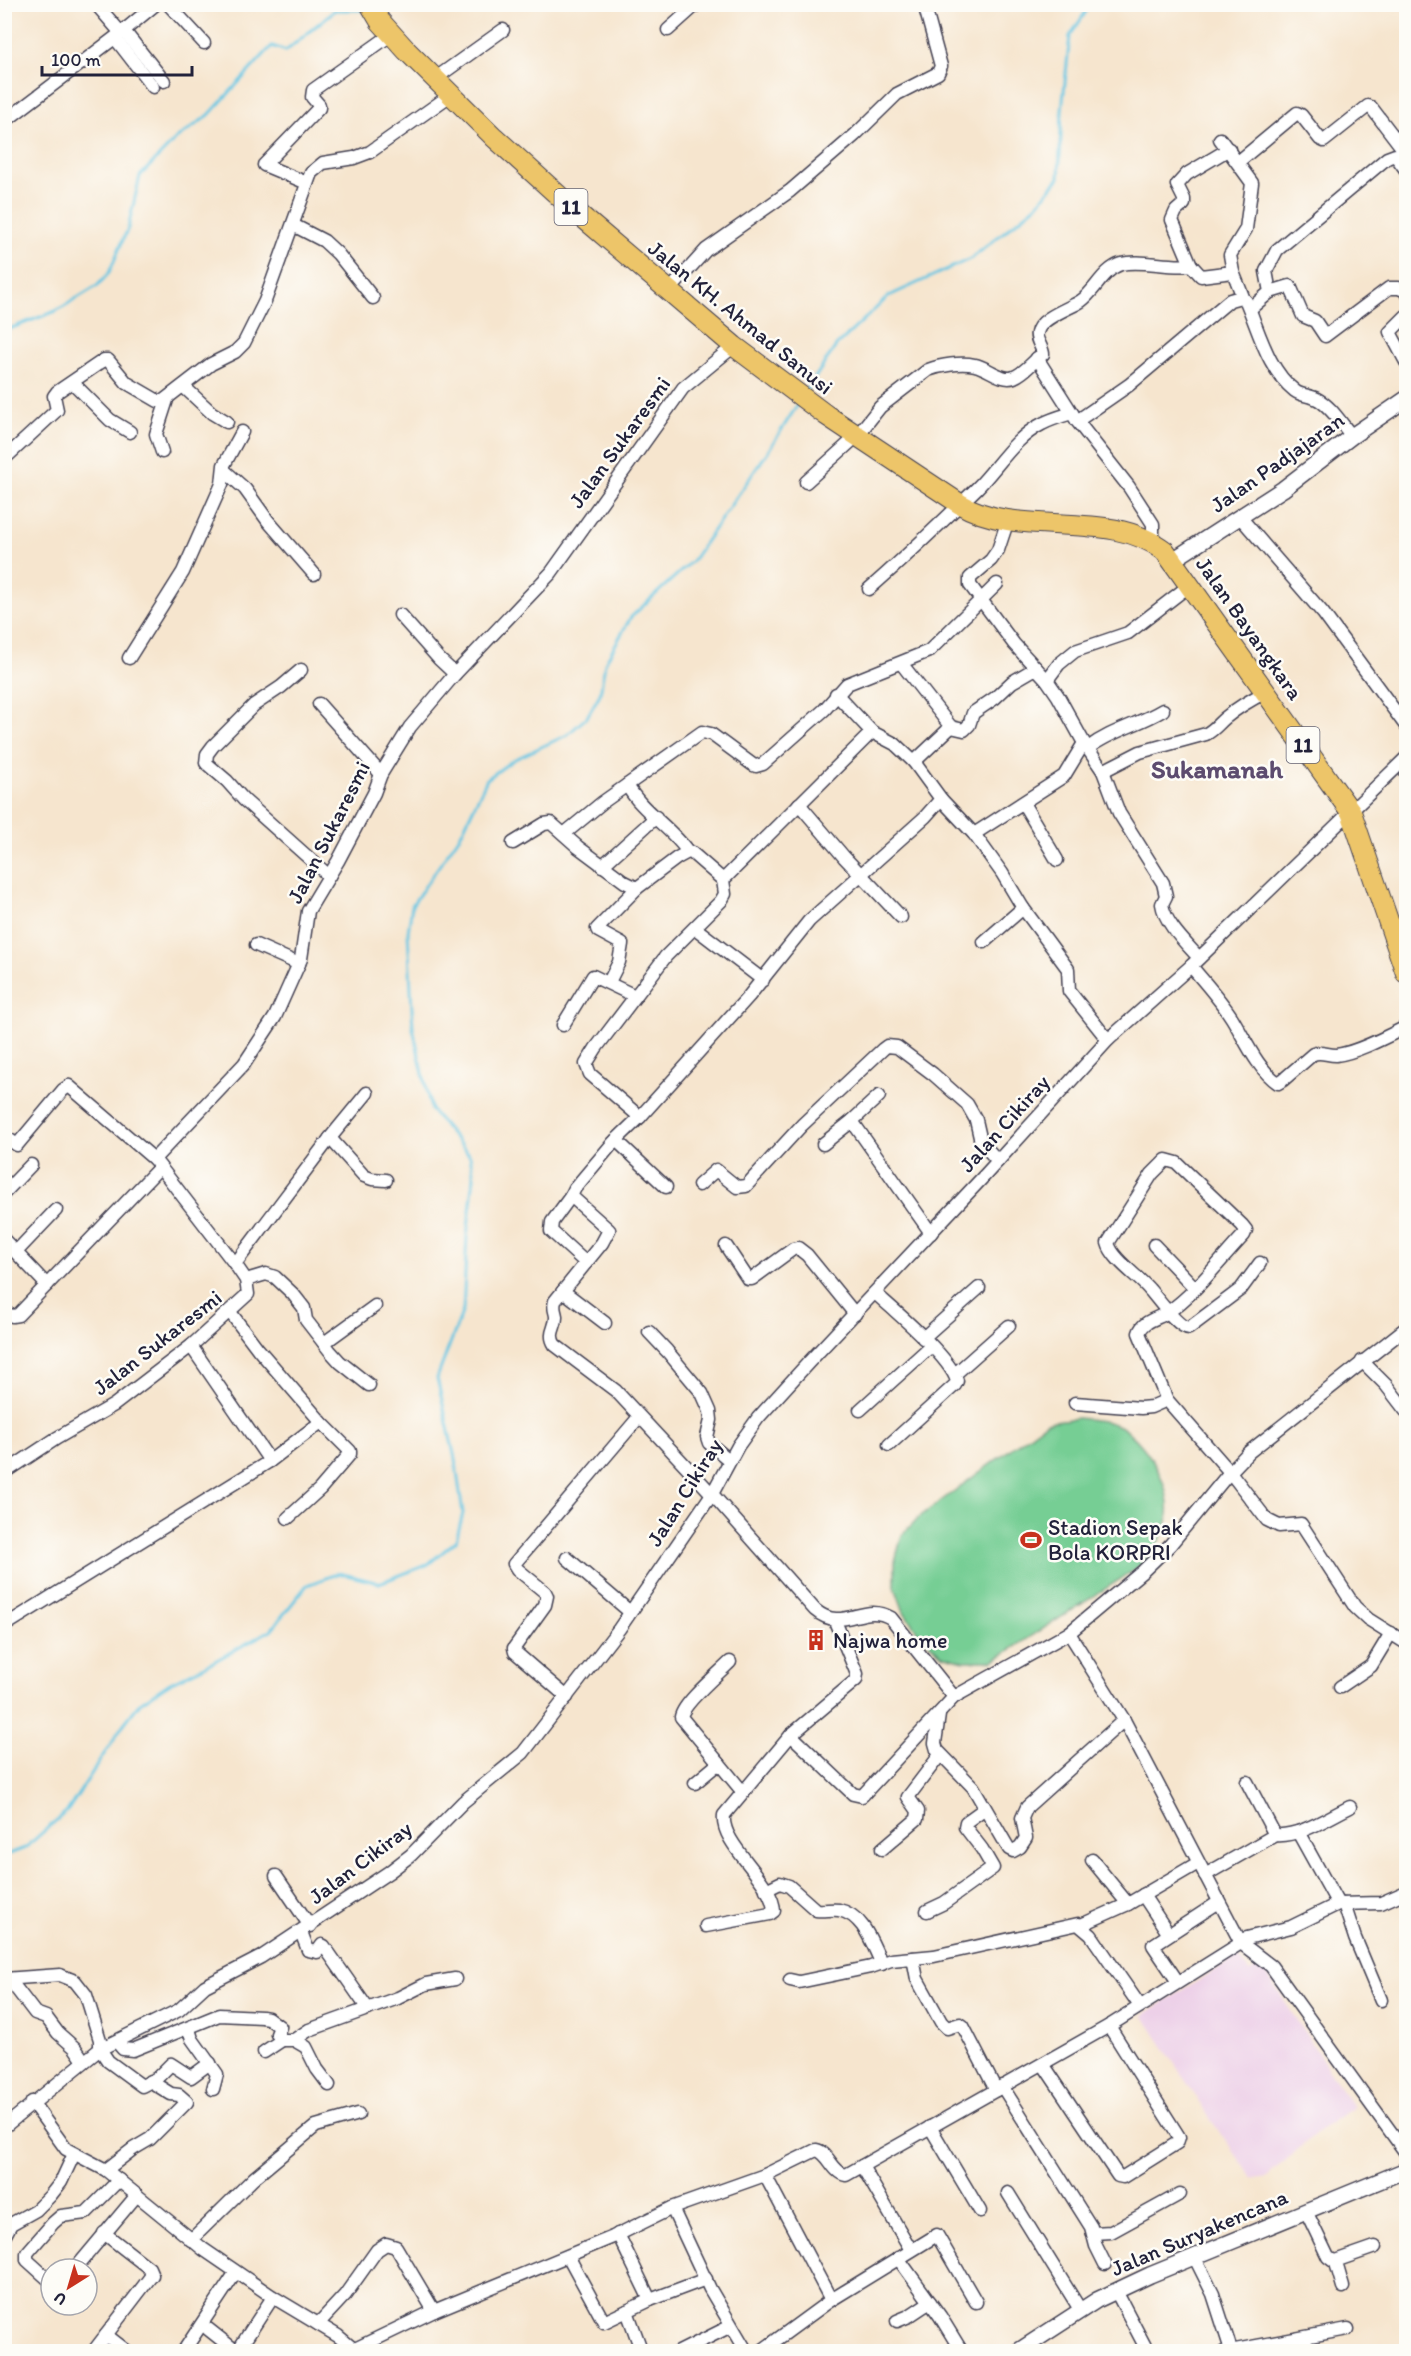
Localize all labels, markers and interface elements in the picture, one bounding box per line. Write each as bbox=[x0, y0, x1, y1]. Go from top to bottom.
scale bar bbox=[42, 39, 192, 77]
text: 100 m bbox=[51, 49, 101, 71]
road number: 11 bbox=[554, 189, 588, 225]
street label: Jalan KH. Ahmad Sanusi bbox=[643, 234, 839, 400]
street label: Jalan Sukaresmi bbox=[563, 371, 676, 513]
street label: Jalan Padjajaran bbox=[1205, 406, 1350, 519]
street label: Jalan Bayangkara bbox=[1190, 551, 1309, 706]
road number: 11 bbox=[1286, 727, 1320, 763]
district label: Sukamanah bbox=[1151, 753, 1284, 785]
street label: Jalan Sukaresmi bbox=[281, 757, 376, 908]
street label: Jalan Cikiray bbox=[953, 1068, 1056, 1178]
street label: Jalan Sukaresmi bbox=[88, 1284, 227, 1401]
street label: Jalan Cikiray bbox=[641, 1433, 729, 1551]
place label: Stadion Sepak Bola KORPRI bbox=[1048, 1514, 1183, 1566]
sports icon: Stadion Sepak Bola KORPRI bbox=[1019, 1528, 1043, 1552]
place label: Najwa home bbox=[833, 1627, 947, 1654]
building icon: Najwa home bbox=[804, 1628, 828, 1652]
street label: Jalan Cikiray bbox=[303, 1814, 418, 1910]
street label: Jalan Suryakencana bbox=[1107, 2183, 1292, 2282]
north arrow bbox=[39, 2257, 99, 2317]
text: U bbox=[50, 2288, 70, 2309]

